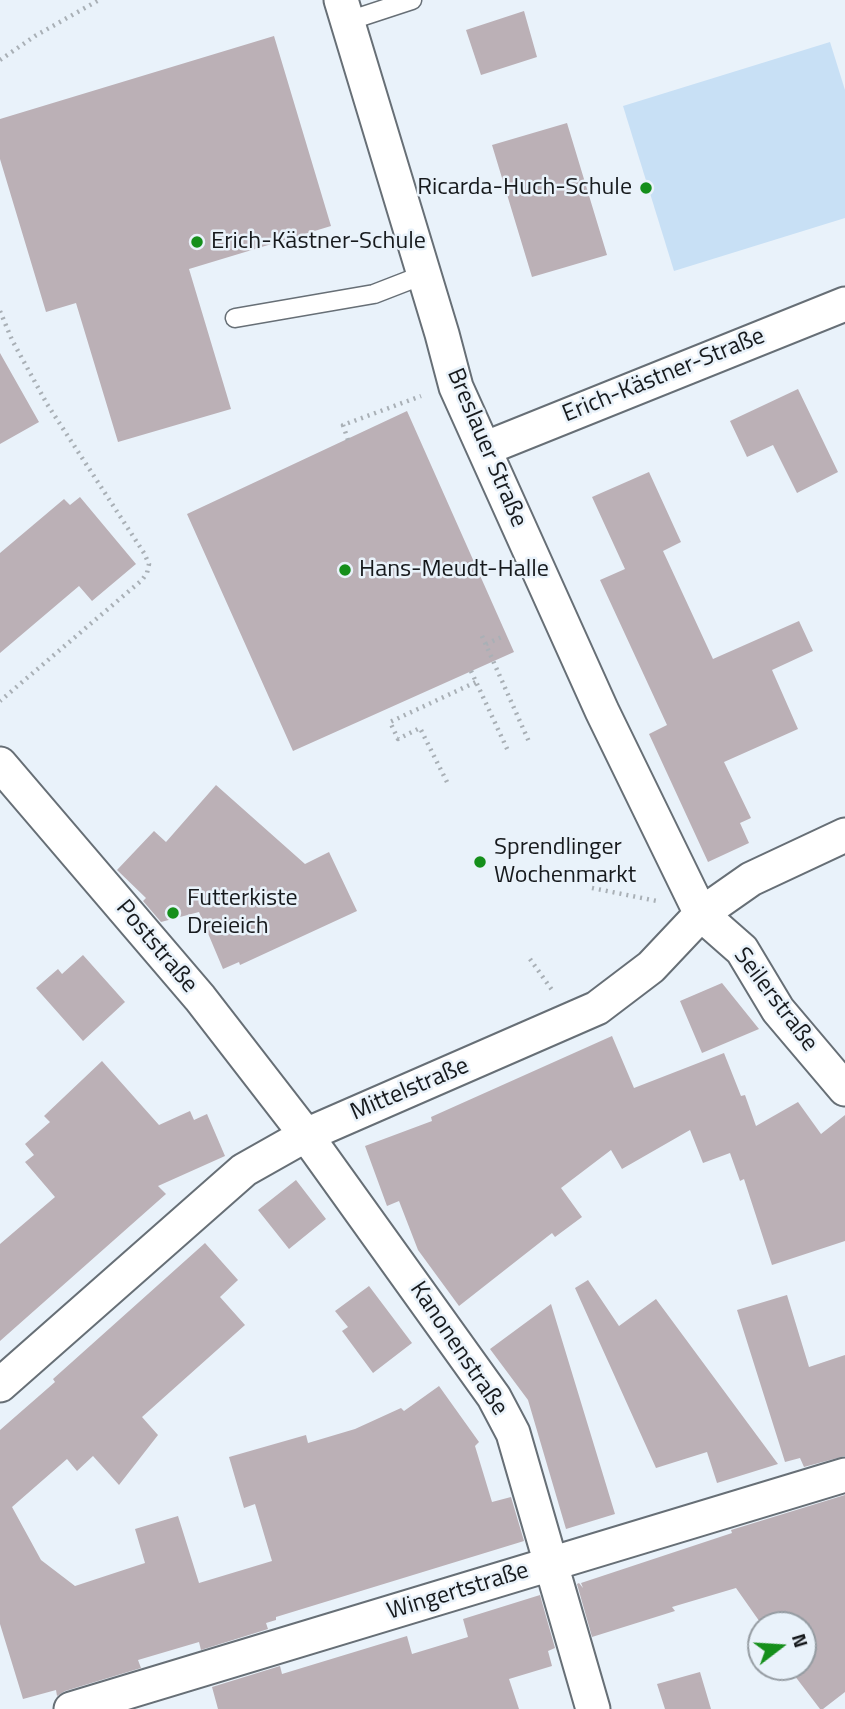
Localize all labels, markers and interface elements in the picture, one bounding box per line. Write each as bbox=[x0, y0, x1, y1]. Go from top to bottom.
place label: Ricarda-Huch-Schule bbox=[417, 174, 632, 202]
marker: Ricarda-Huch-Schule bbox=[638, 180, 654, 196]
place label: Erich-Kästner-Schule bbox=[211, 228, 426, 256]
marker: Erich-Kästner-Schule bbox=[189, 234, 205, 250]
street label: Erich-Kästner-Straße bbox=[559, 322, 769, 430]
street label: Breslauer Straße bbox=[440, 364, 532, 532]
place label: Hans-Meudt-Halle bbox=[359, 556, 549, 584]
marker: Hans-Meudt-Halle bbox=[337, 562, 353, 578]
place label: Sprendlinger Wochenmarkt bbox=[494, 834, 636, 890]
marker: Sprendlinger Wochenmarkt bbox=[472, 854, 488, 870]
place label: Futterkiste Dreieich bbox=[187, 885, 298, 941]
street label: Poststraße bbox=[109, 895, 203, 999]
marker: Futterkiste Dreieich bbox=[165, 905, 181, 921]
street label: Seilerstraße bbox=[727, 943, 823, 1057]
street label: Mittelstraße bbox=[347, 1052, 473, 1128]
street label: Kanonenstraße bbox=[403, 1277, 513, 1421]
street label: Wingertstraße bbox=[384, 1557, 532, 1627]
north arrow bbox=[747, 1611, 817, 1681]
text: N bbox=[785, 1630, 816, 1651]

